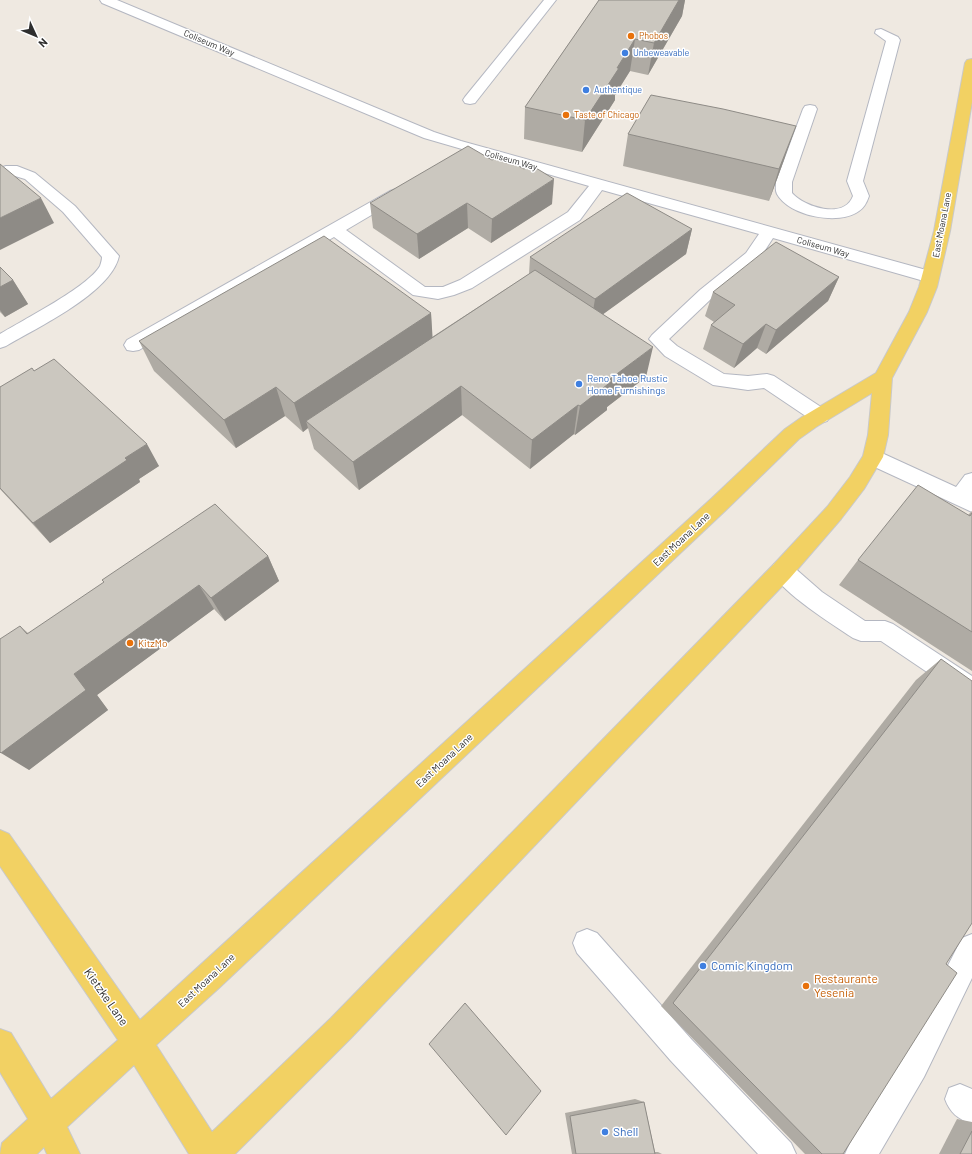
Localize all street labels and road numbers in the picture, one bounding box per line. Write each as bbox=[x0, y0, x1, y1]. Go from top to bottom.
street label: Coliseum Way bbox=[182, 27, 236, 58]
street label: Coliseum Way bbox=[484, 147, 539, 172]
street label: East Moana Lane bbox=[930, 191, 953, 258]
street label: Coliseum Way bbox=[796, 234, 851, 259]
street label: East Moana Lane bbox=[650, 510, 712, 568]
street label: East Moana Lane bbox=[413, 731, 475, 789]
street label: East Moana Lane bbox=[175, 951, 237, 1009]
street label: Kietzke Lane bbox=[82, 965, 132, 1028]

